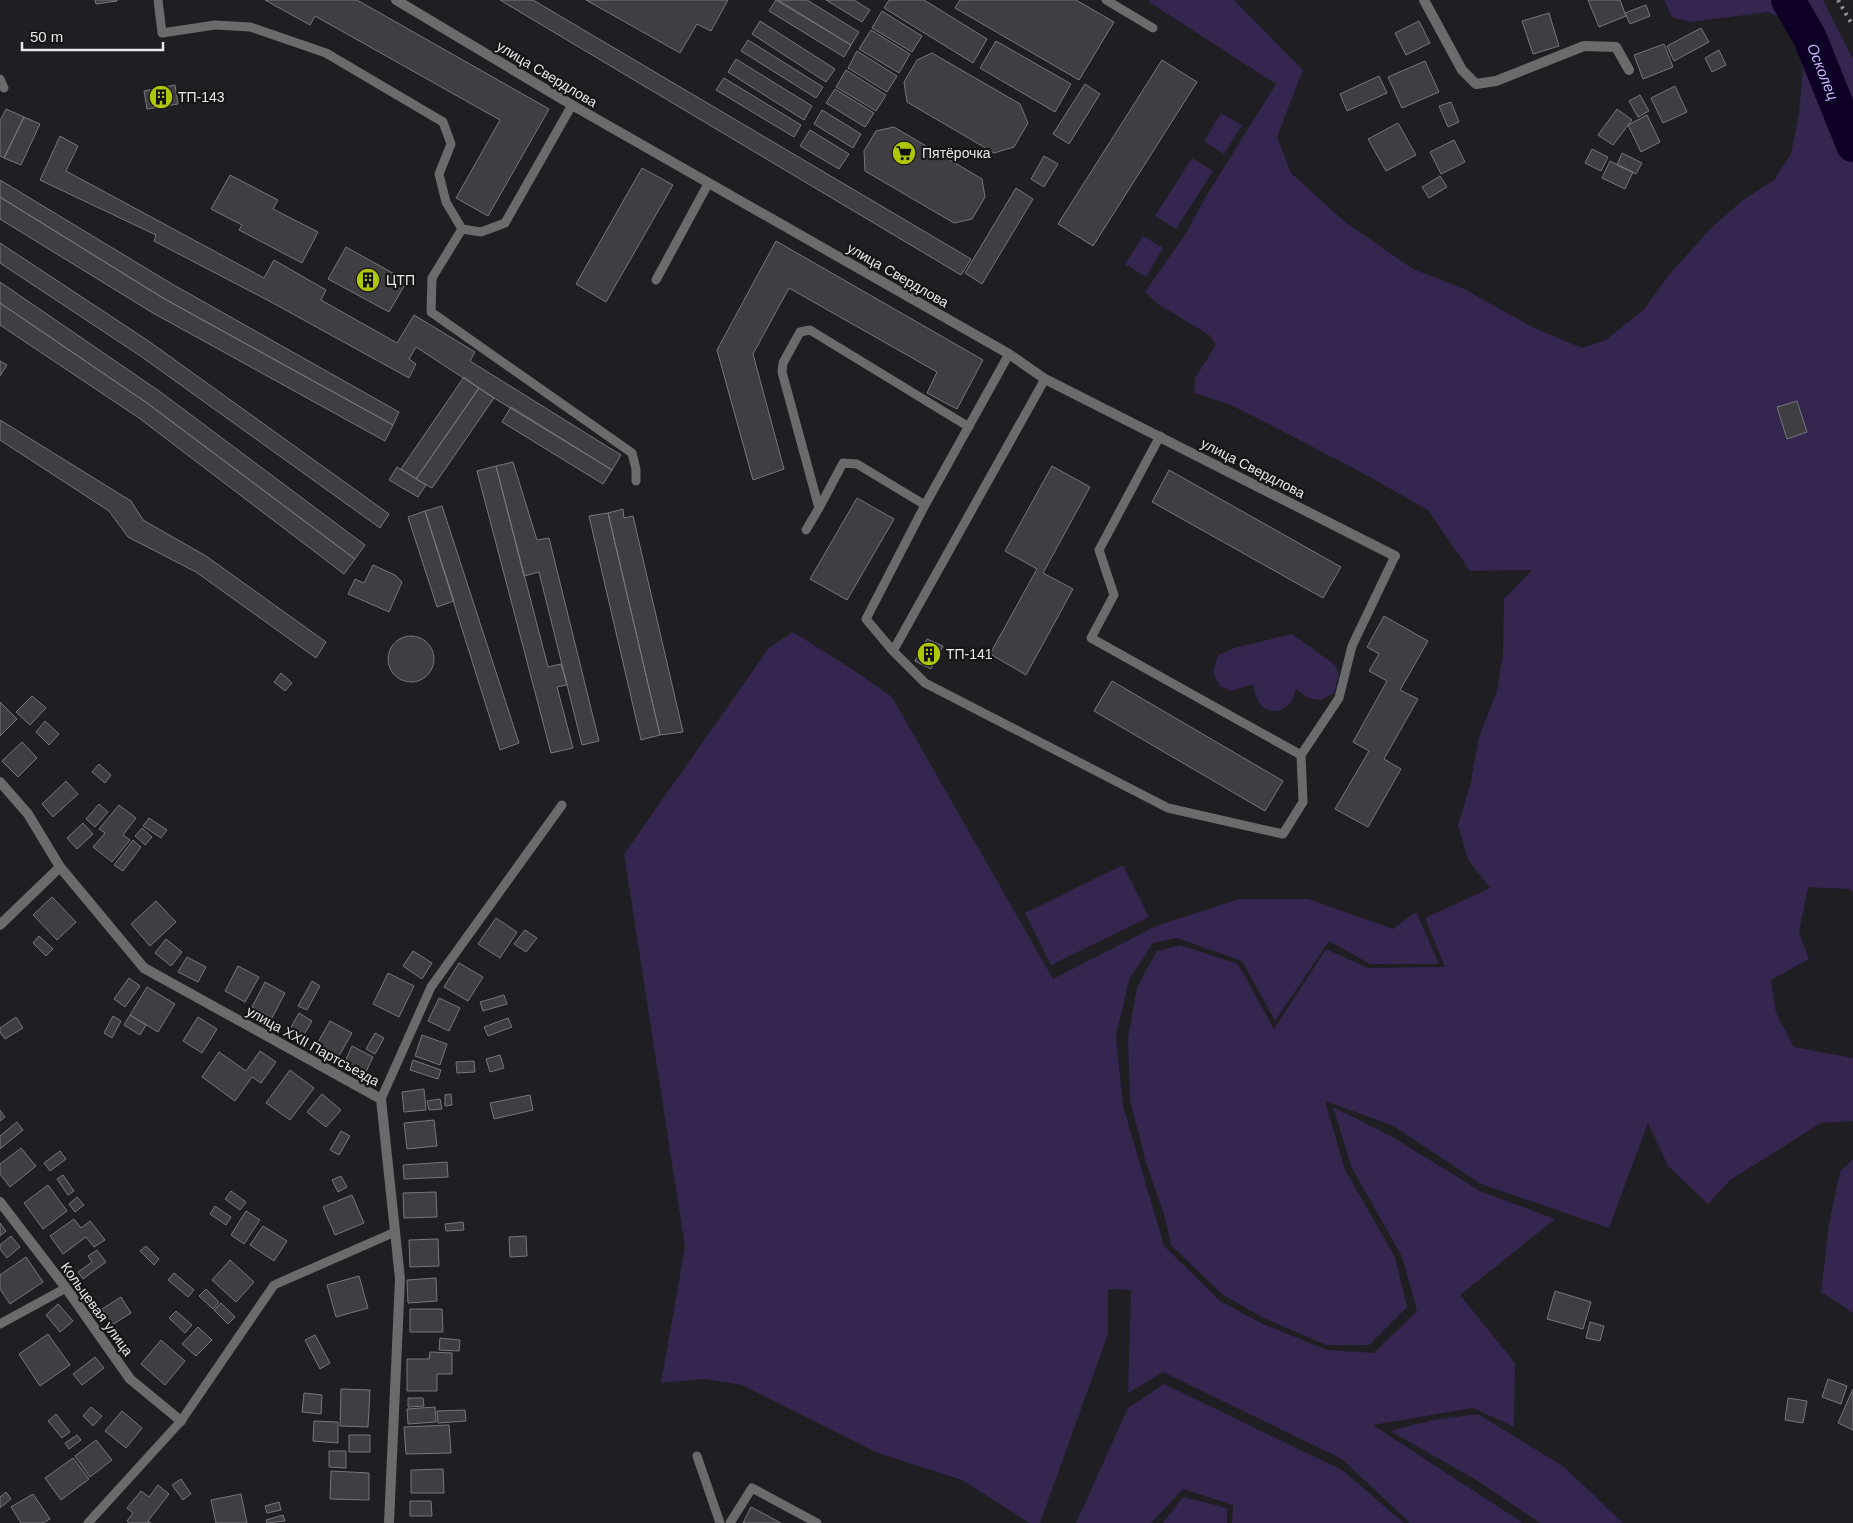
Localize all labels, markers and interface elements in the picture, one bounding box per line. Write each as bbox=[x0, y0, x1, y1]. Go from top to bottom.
scale bar bbox=[22, 20, 164, 52]
text: 50 m bbox=[30, 28, 63, 45]
street label: улица Свердлова bbox=[494, 38, 600, 110]
water label: Осколец bbox=[1804, 41, 1843, 103]
building icon: ТП-143 bbox=[148, 84, 174, 110]
place label: ТП-143 bbox=[178, 89, 225, 105]
supermarket icon: Пятёрочка bbox=[891, 140, 917, 166]
place label: Пятёрочка bbox=[922, 145, 991, 161]
street label: улица Свердлова bbox=[844, 239, 952, 311]
building icon: ЦТП bbox=[355, 267, 381, 293]
place label: ЦТП bbox=[386, 272, 415, 288]
street label: улица Свердлова bbox=[1198, 435, 1308, 501]
building icon: ТП-141 bbox=[916, 641, 942, 667]
place label: ТП-141 bbox=[946, 646, 993, 662]
street label: улица XXII Партсъезда bbox=[244, 1003, 382, 1089]
street label: Кольцевая улица bbox=[58, 1259, 136, 1359]

